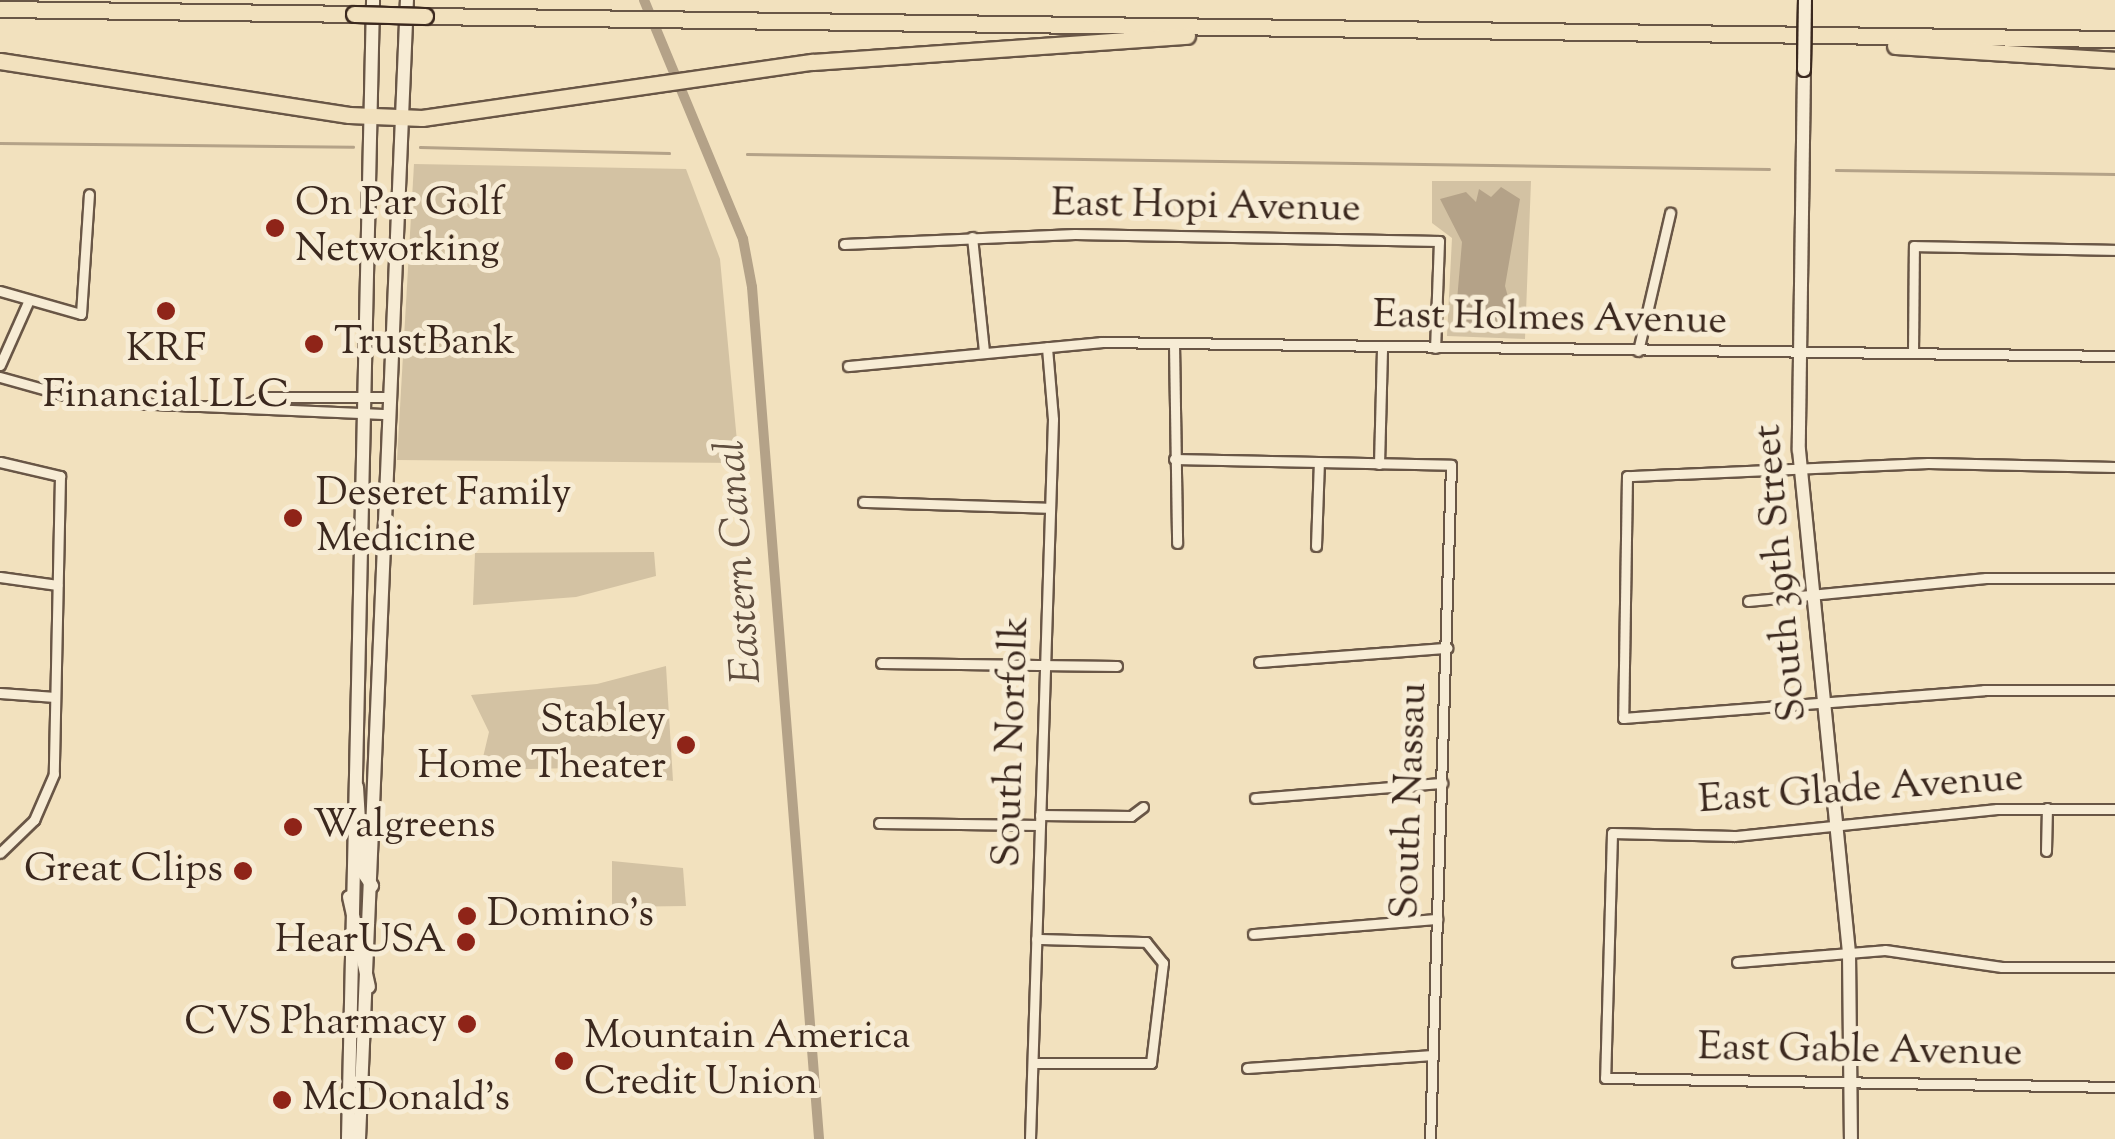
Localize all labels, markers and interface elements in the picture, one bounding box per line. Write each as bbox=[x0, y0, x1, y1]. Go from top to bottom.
place label: On Par Golf Networking bbox=[295, 181, 504, 275]
street label: East Hopi Avenue bbox=[1051, 181, 1361, 235]
marker: On Par Golf Networking bbox=[264, 217, 286, 239]
street label: East Holmes Avenue bbox=[1373, 293, 1727, 347]
marker: KRF Financial LLC bbox=[155, 300, 177, 322]
place label: TrustBank bbox=[334, 320, 515, 368]
place label: KRF Financial LLC bbox=[43, 327, 289, 421]
marker: TrustBank bbox=[303, 333, 325, 355]
street label: South 39th Street bbox=[1745, 422, 1819, 724]
water label: Eastern Canal bbox=[707, 438, 775, 686]
place label: Deseret Family Medicine bbox=[316, 471, 571, 565]
marker: Deseret Family Medicine bbox=[280, 505, 306, 531]
street label: South Norfolk bbox=[985, 616, 1041, 868]
street label: South Nassau bbox=[1383, 682, 1439, 920]
place label: Stabley Home Theater bbox=[417, 698, 666, 792]
marker: Stabley Home Theater bbox=[675, 734, 697, 756]
street label: East Glade Avenue bbox=[1697, 756, 2025, 826]
place label: Walgreens bbox=[313, 803, 495, 851]
marker: Walgreens bbox=[282, 816, 304, 838]
place label: Great Clips bbox=[24, 847, 223, 895]
marker: Great Clips bbox=[232, 860, 254, 882]
place label: Domino's bbox=[487, 892, 654, 940]
marker: Domino's bbox=[456, 905, 478, 927]
place label: HearUSA bbox=[275, 918, 446, 966]
marker: HearUSA bbox=[455, 931, 477, 953]
place label: CVS Pharmacy bbox=[184, 1000, 447, 1048]
marker: CVS Pharmacy bbox=[456, 1013, 478, 1035]
place label: Mountain America Credit Union bbox=[584, 1014, 910, 1108]
street label: East Gable Avenue bbox=[1697, 1025, 2023, 1079]
marker: Mountain America Credit Union bbox=[553, 1050, 575, 1072]
place label: McDonald's bbox=[302, 1076, 510, 1124]
marker: McDonald's bbox=[271, 1089, 293, 1111]

